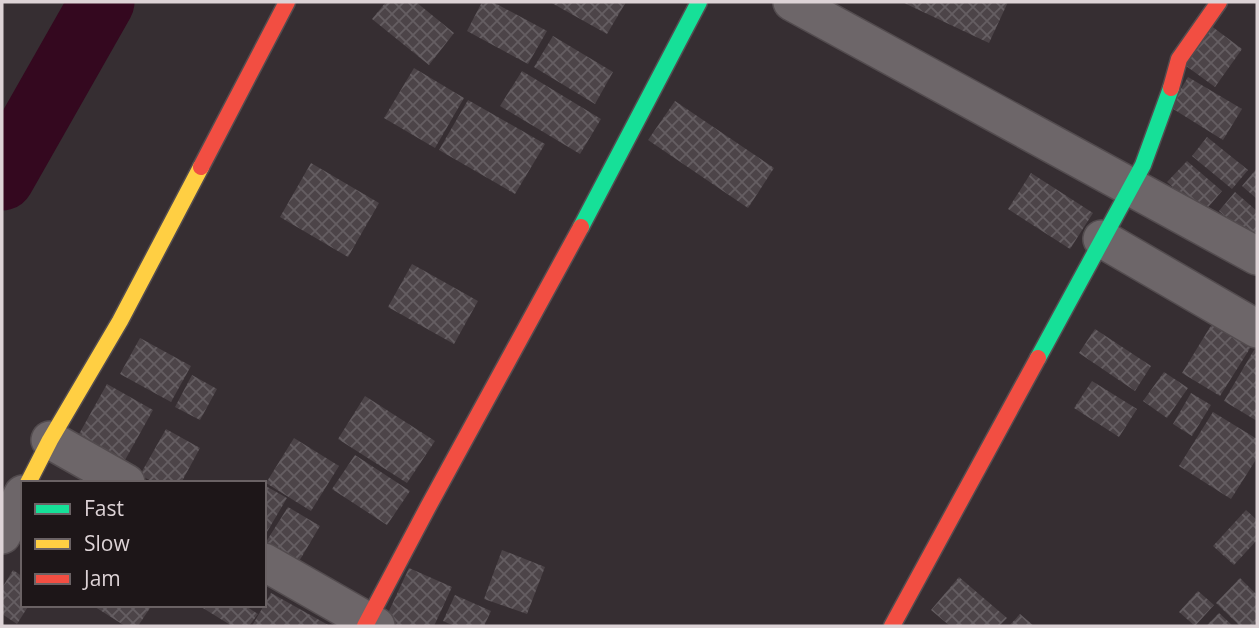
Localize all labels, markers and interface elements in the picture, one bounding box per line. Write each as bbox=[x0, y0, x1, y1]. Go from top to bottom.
legend bbox=[21, 481, 266, 607]
text: Fast bbox=[84, 494, 124, 522]
text: Slow bbox=[84, 529, 130, 557]
text: Jam bbox=[82, 564, 121, 592]

